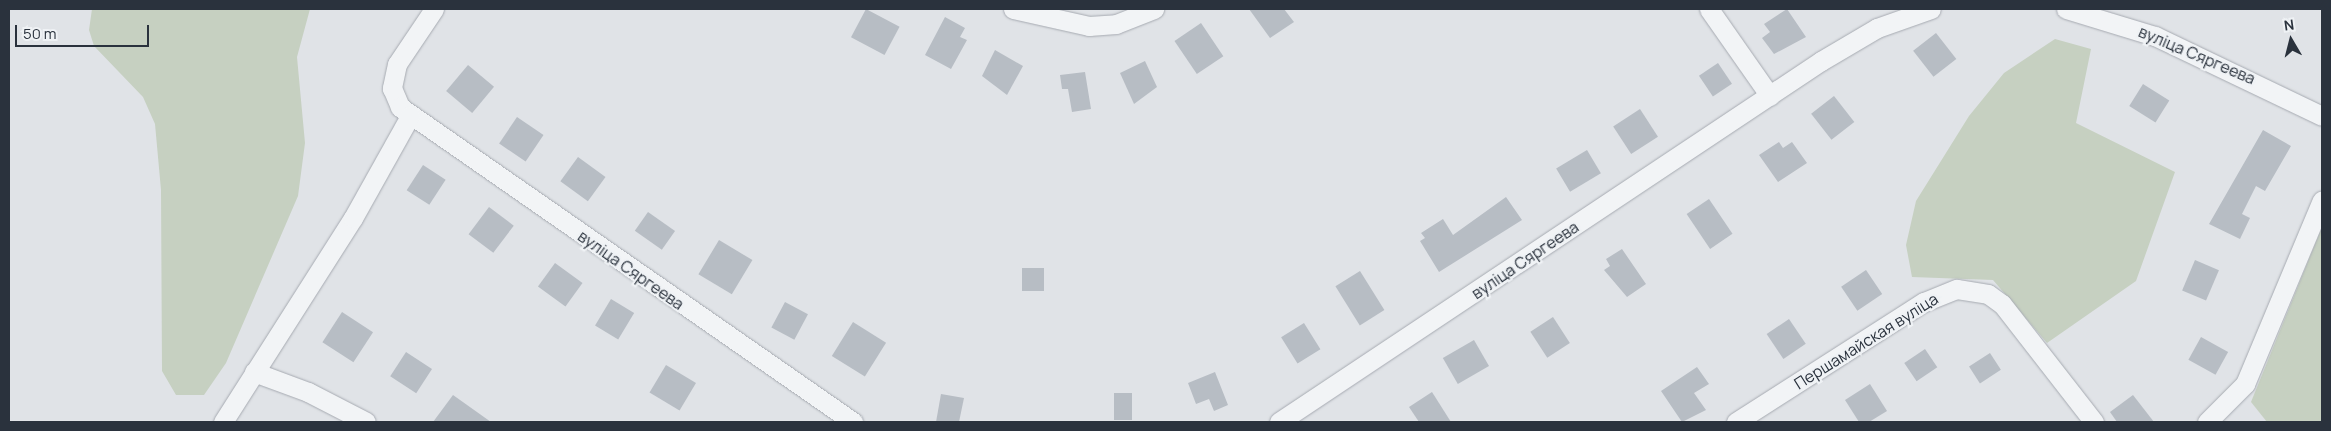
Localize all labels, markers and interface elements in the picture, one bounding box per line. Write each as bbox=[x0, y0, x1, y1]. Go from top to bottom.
scale bar bbox=[18, 15, 151, 47]
north arrow bbox=[2266, 15, 2316, 65]
text: N bbox=[2283, 15, 2295, 35]
street label: вуліца Сяргеева bbox=[2136, 22, 2258, 88]
text: 50 m bbox=[23, 23, 57, 44]
street label: вуліца Сяргеева bbox=[1468, 217, 1582, 303]
street label: вуліца Сяргеева bbox=[574, 226, 688, 314]
street label: Першамайская вуліца bbox=[1790, 289, 1942, 393]

